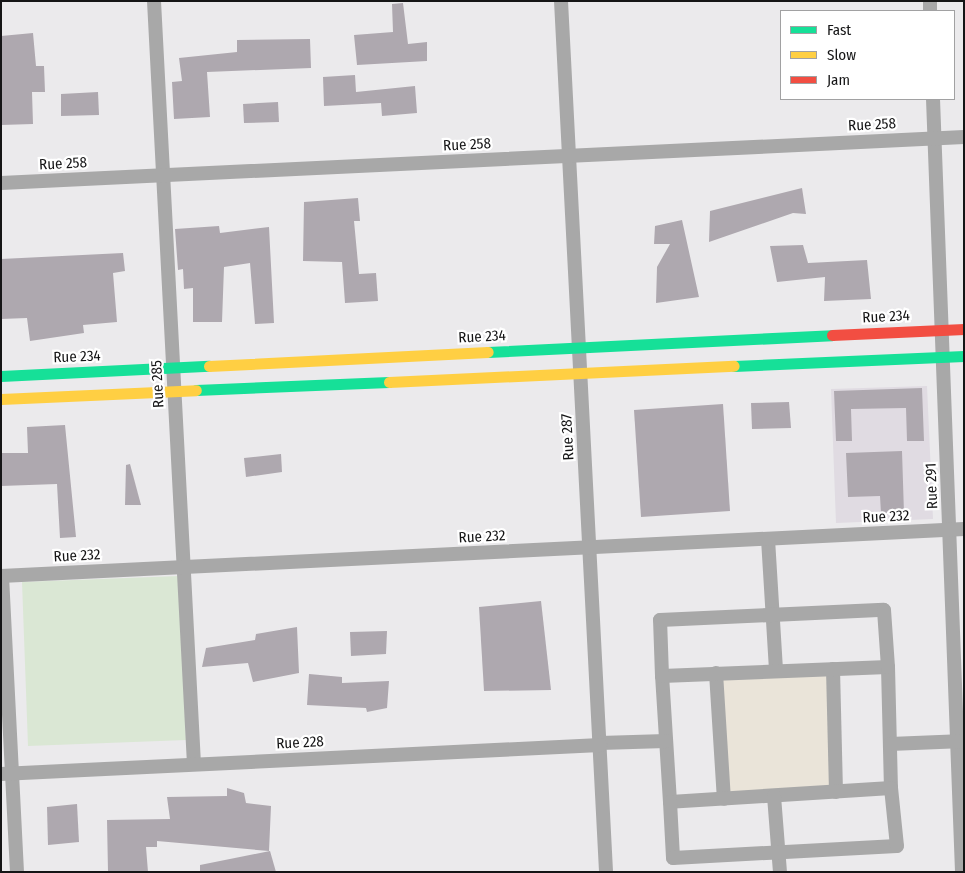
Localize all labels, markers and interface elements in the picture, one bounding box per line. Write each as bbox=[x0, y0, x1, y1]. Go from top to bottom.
legend bbox=[780, 10, 955, 100]
text: Fast bbox=[827, 21, 851, 39]
text: Slow bbox=[827, 46, 856, 64]
text: Jam bbox=[827, 71, 850, 89]
street label: Rue 258 bbox=[848, 115, 896, 135]
street label: Rue 258 bbox=[443, 135, 491, 155]
street label: Rue 258 bbox=[39, 154, 87, 174]
street label: Rue 234 bbox=[862, 307, 910, 327]
street label: Rue 234 bbox=[458, 327, 506, 347]
street label: Rue 234 bbox=[53, 347, 101, 367]
street label: Rue 285 bbox=[148, 360, 168, 408]
street label: Rue 287 bbox=[558, 413, 578, 461]
street label: Rue 291 bbox=[922, 463, 942, 509]
street label: Rue 232 bbox=[862, 507, 910, 527]
street label: Rue 232 bbox=[458, 527, 506, 547]
street label: Rue 232 bbox=[53, 546, 101, 566]
street label: Rue 228 bbox=[276, 733, 324, 753]

